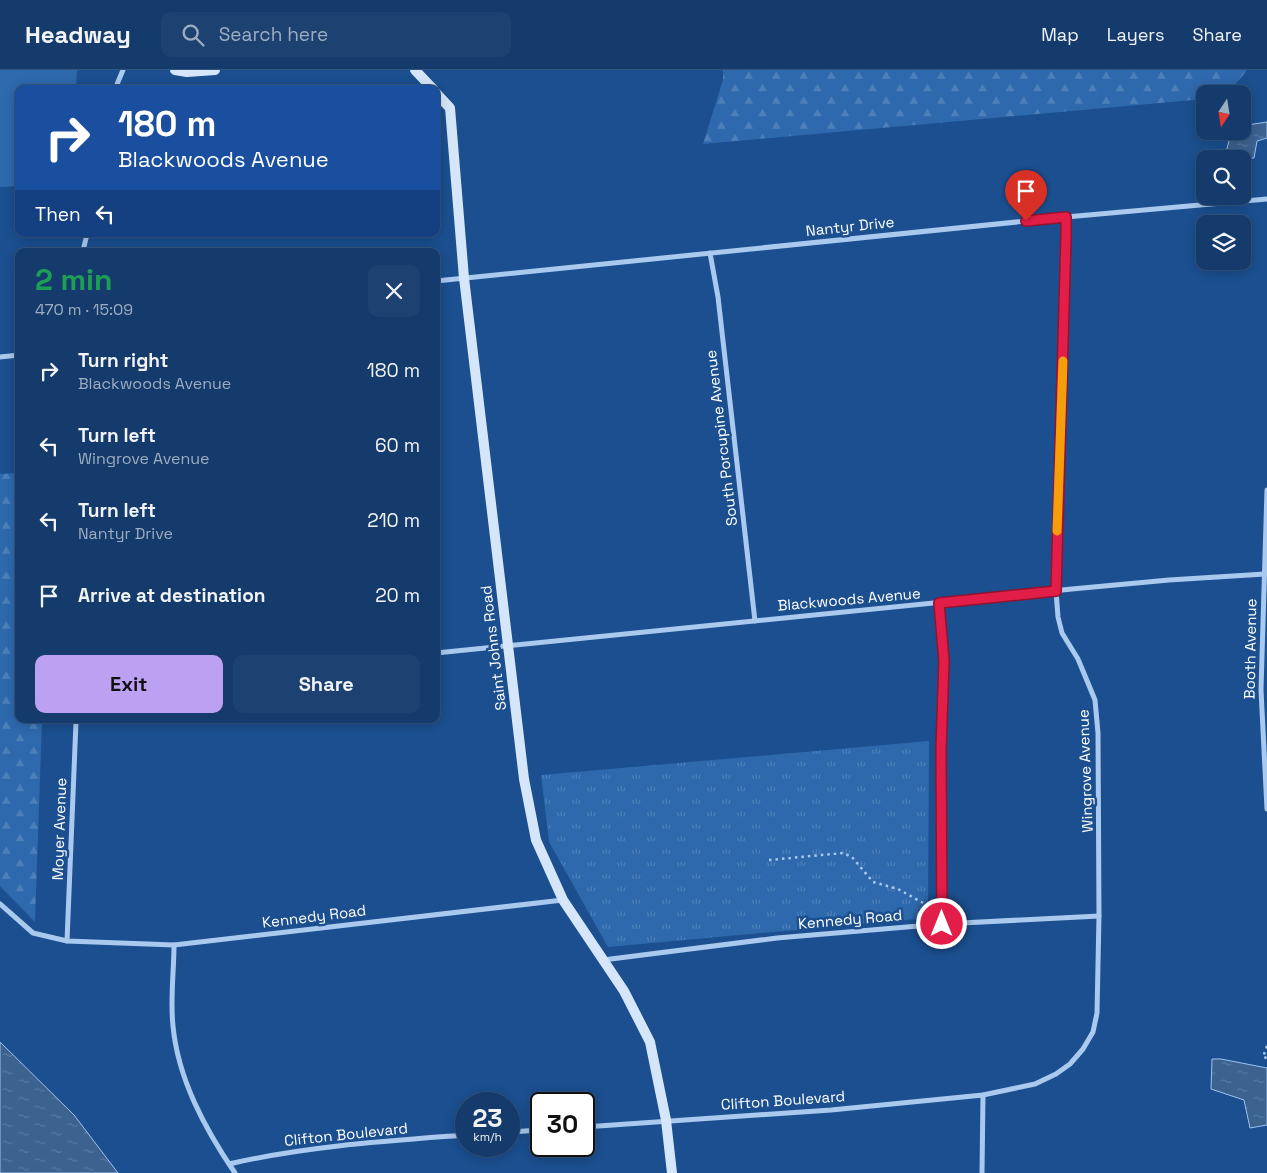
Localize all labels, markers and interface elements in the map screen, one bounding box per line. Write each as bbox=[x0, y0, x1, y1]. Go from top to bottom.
search box bbox=[161, 12, 511, 57]
text: Headway bbox=[25, 19, 131, 50]
icon: search bbox=[179, 21, 207, 49]
text: Search here bbox=[219, 22, 328, 47]
text: Map bbox=[1041, 23, 1079, 46]
text: Layers bbox=[1107, 23, 1164, 46]
text: Share bbox=[1192, 23, 1242, 46]
north arrow bbox=[1196, 85, 1251, 140]
map controls bbox=[1196, 85, 1251, 270]
text: 180 m bbox=[118, 102, 216, 146]
icon: right bbox=[35, 105, 100, 170]
text: Blackwoods Avenue bbox=[118, 145, 329, 173]
button: search bbox=[1196, 150, 1251, 205]
pin bbox=[1005, 170, 1047, 221]
icon: arrive bbox=[1012, 177, 1040, 205]
icon: left bbox=[91, 200, 119, 228]
text: Then bbox=[35, 202, 81, 227]
street label: Nantyr Drive bbox=[805, 212, 895, 240]
button: layers bbox=[1196, 215, 1251, 270]
text: 2 min bbox=[35, 260, 113, 299]
button: close bbox=[368, 265, 420, 317]
text: 470 m · 15:09 bbox=[35, 299, 133, 320]
text: Turn right bbox=[78, 348, 168, 373]
street label: South Porcupine Avenue bbox=[701, 349, 741, 527]
icon: right bbox=[35, 357, 63, 385]
text: 180 m bbox=[367, 358, 420, 383]
text: Blackwoods Avenue bbox=[78, 373, 231, 394]
text: Turn left bbox=[78, 423, 156, 448]
icon: left bbox=[35, 432, 63, 460]
text: 60 m bbox=[375, 433, 420, 458]
text: Wingrove Avenue bbox=[78, 448, 209, 469]
text: Turn left bbox=[78, 498, 156, 523]
icon: left bbox=[35, 507, 63, 535]
text: 210 m bbox=[367, 508, 420, 533]
text: Nantyr Drive bbox=[78, 523, 173, 544]
icon: arrive bbox=[35, 582, 63, 610]
text: Arrive at destination bbox=[78, 583, 266, 608]
text: 20 m bbox=[375, 583, 420, 608]
street label: Blackwoods Avenue bbox=[777, 583, 921, 615]
street label: Saint Johns Road bbox=[476, 584, 510, 712]
street label: Booth Avenue bbox=[1240, 598, 1260, 700]
button: Exit bbox=[35, 655, 223, 713]
button: Share bbox=[233, 655, 420, 713]
street label: Wingrove Avenue bbox=[1073, 709, 1097, 833]
street label: Moyer Avenue bbox=[48, 777, 70, 881]
position arrow bbox=[915, 897, 967, 949]
street label: Kennedy Road bbox=[261, 900, 367, 932]
street label: Kennedy Road bbox=[797, 905, 903, 933]
street label: Clifton Boulevard bbox=[720, 1086, 846, 1114]
speed limit sign: 30 bbox=[530, 1092, 595, 1157]
text: 23 bbox=[472, 1102, 503, 1134]
street label: Clifton Boulevard bbox=[283, 1118, 409, 1150]
text: km/h bbox=[473, 1129, 502, 1145]

